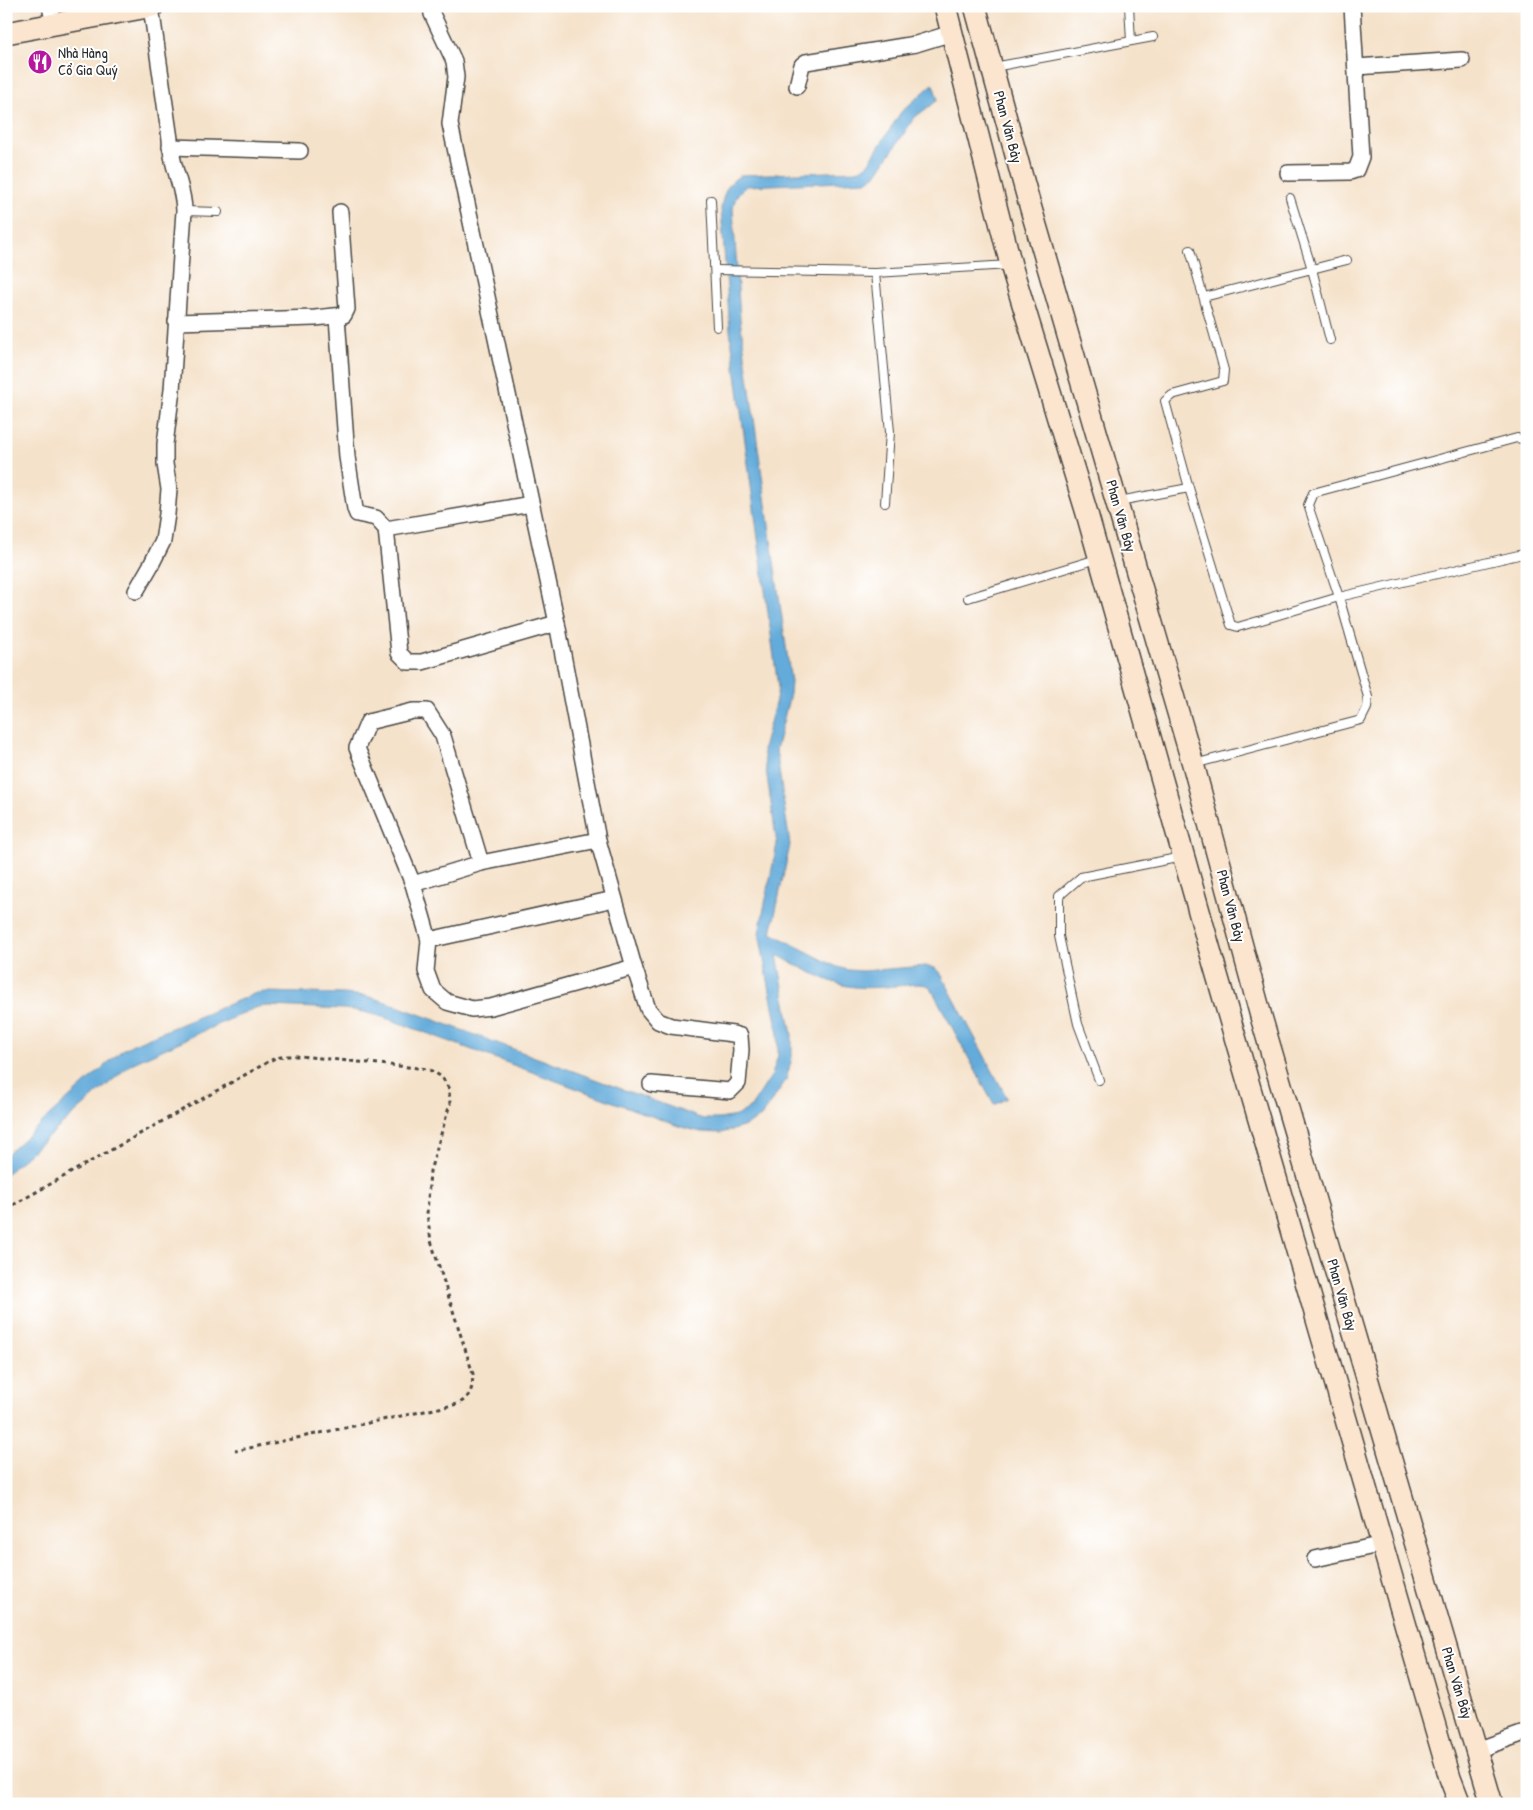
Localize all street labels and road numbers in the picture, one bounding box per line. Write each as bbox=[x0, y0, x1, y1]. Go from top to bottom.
street label: Phan Văn Bảy bbox=[989, 88, 1028, 165]
street label: Phan Văn Bảy bbox=[1101, 477, 1142, 554]
street label: Phan Văn Bảy bbox=[1212, 867, 1251, 944]
street label: Phan Văn Bảy bbox=[1322, 1256, 1363, 1333]
street label: Phan Văn Bảy bbox=[1437, 1644, 1478, 1721]

